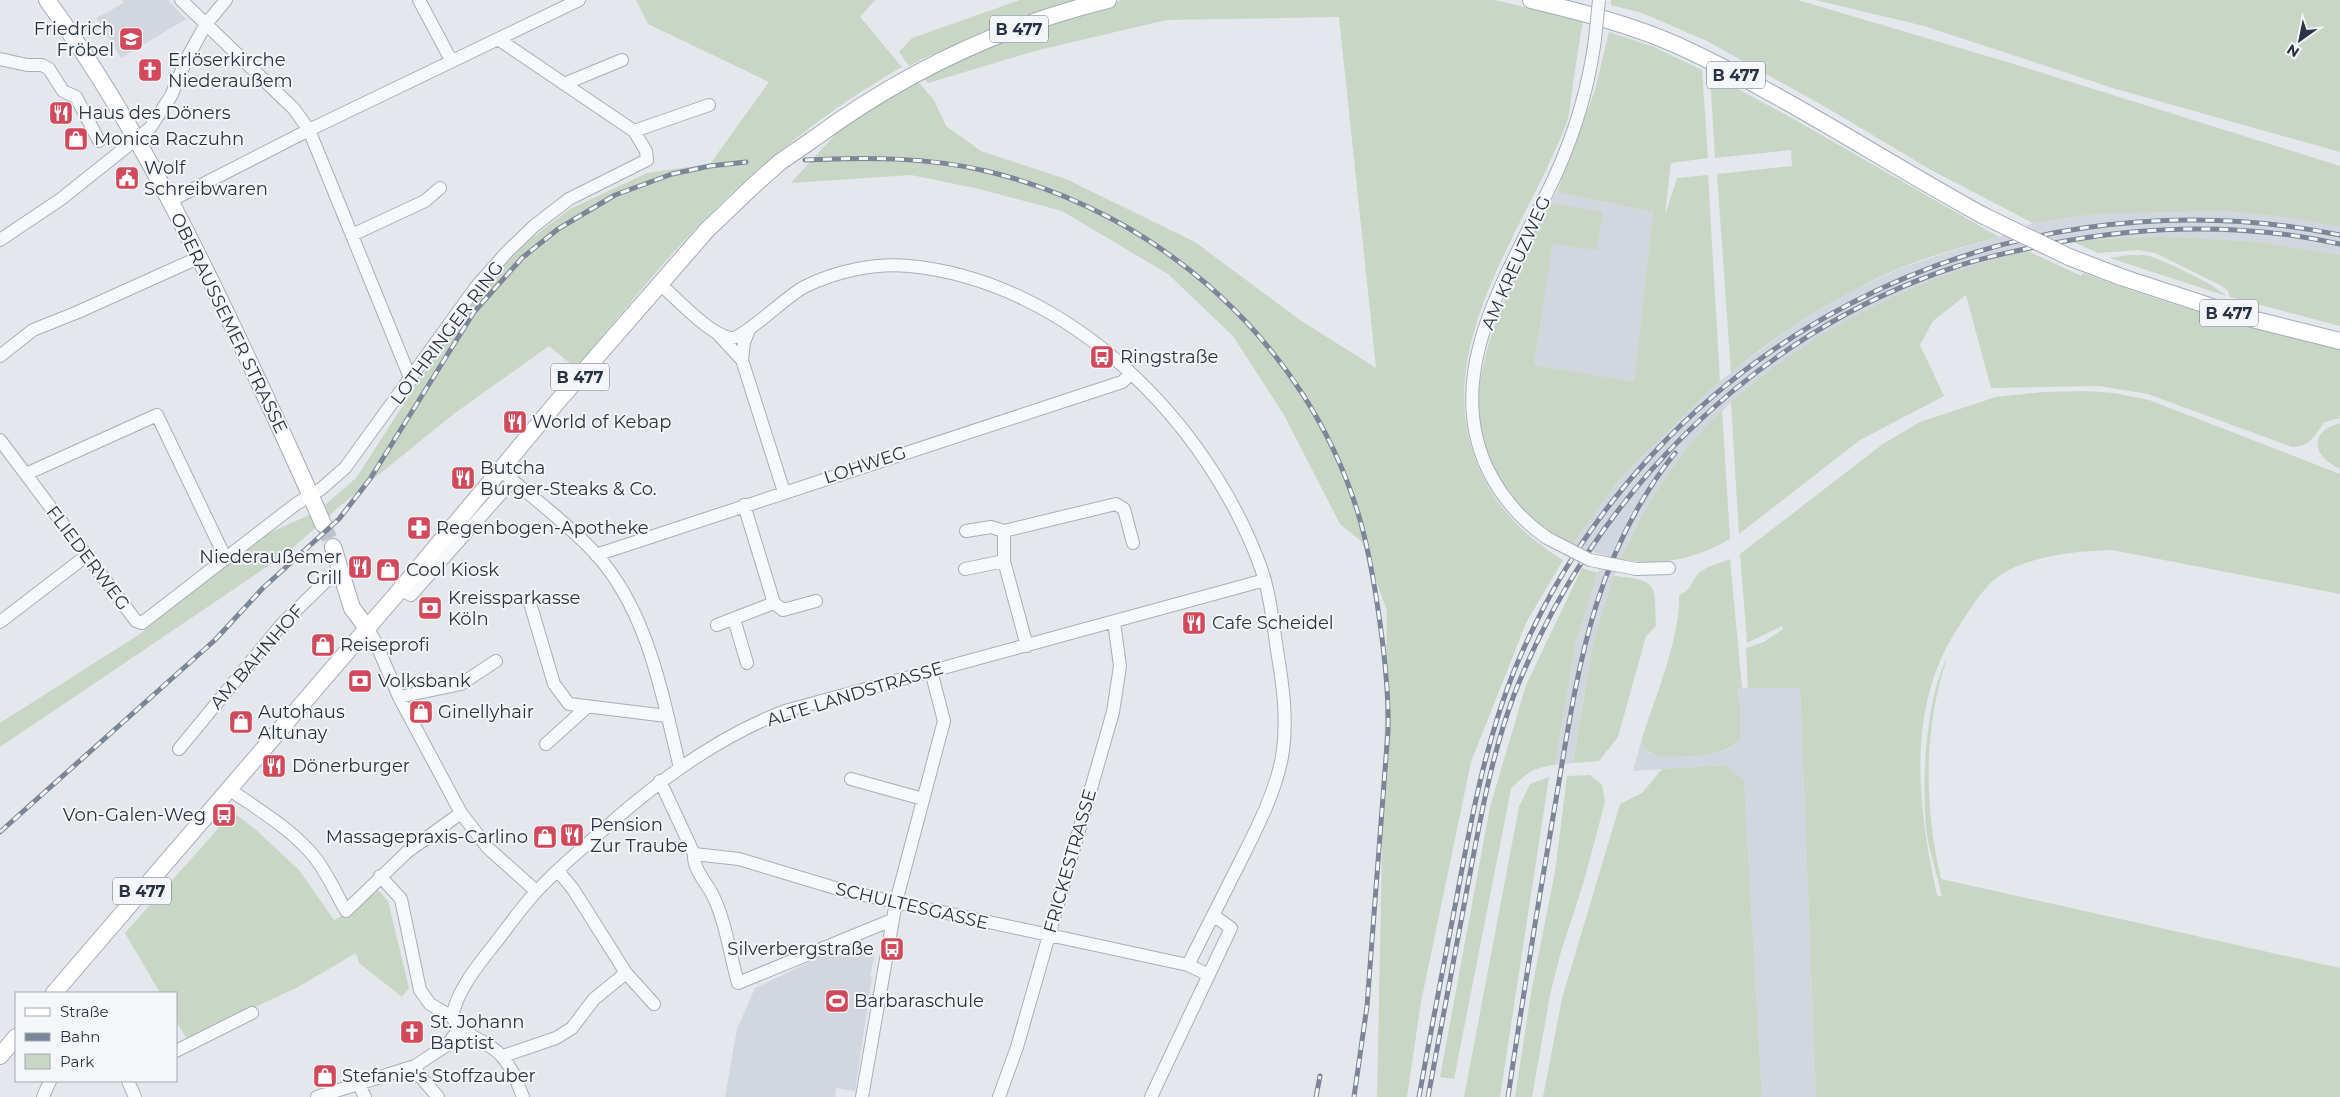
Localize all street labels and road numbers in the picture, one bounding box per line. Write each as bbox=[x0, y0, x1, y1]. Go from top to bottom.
road number: B 477 bbox=[990, 15, 1048, 42]
road number: B 477 bbox=[1707, 62, 1765, 88]
street label: AM KREUZWEG bbox=[1477, 193, 1555, 333]
street label: OBERAUSSEMER STRASSE bbox=[166, 209, 292, 437]
street label: LOTHRINGER RING bbox=[386, 257, 508, 409]
road number: B 477 bbox=[2200, 300, 2258, 326]
road number: B 477 bbox=[551, 364, 609, 391]
street label: LOHWEG bbox=[821, 441, 909, 489]
street label: FLIEDERWEG bbox=[42, 501, 134, 615]
street label: AM BAHNHOF bbox=[206, 600, 308, 714]
street label: ALTE LANDSTRASSE bbox=[764, 657, 946, 731]
street label: FRICKESTRASSE bbox=[1039, 786, 1101, 936]
road number: B 477 bbox=[113, 878, 171, 904]
street label: SCHULTESGASSE bbox=[833, 878, 991, 934]

